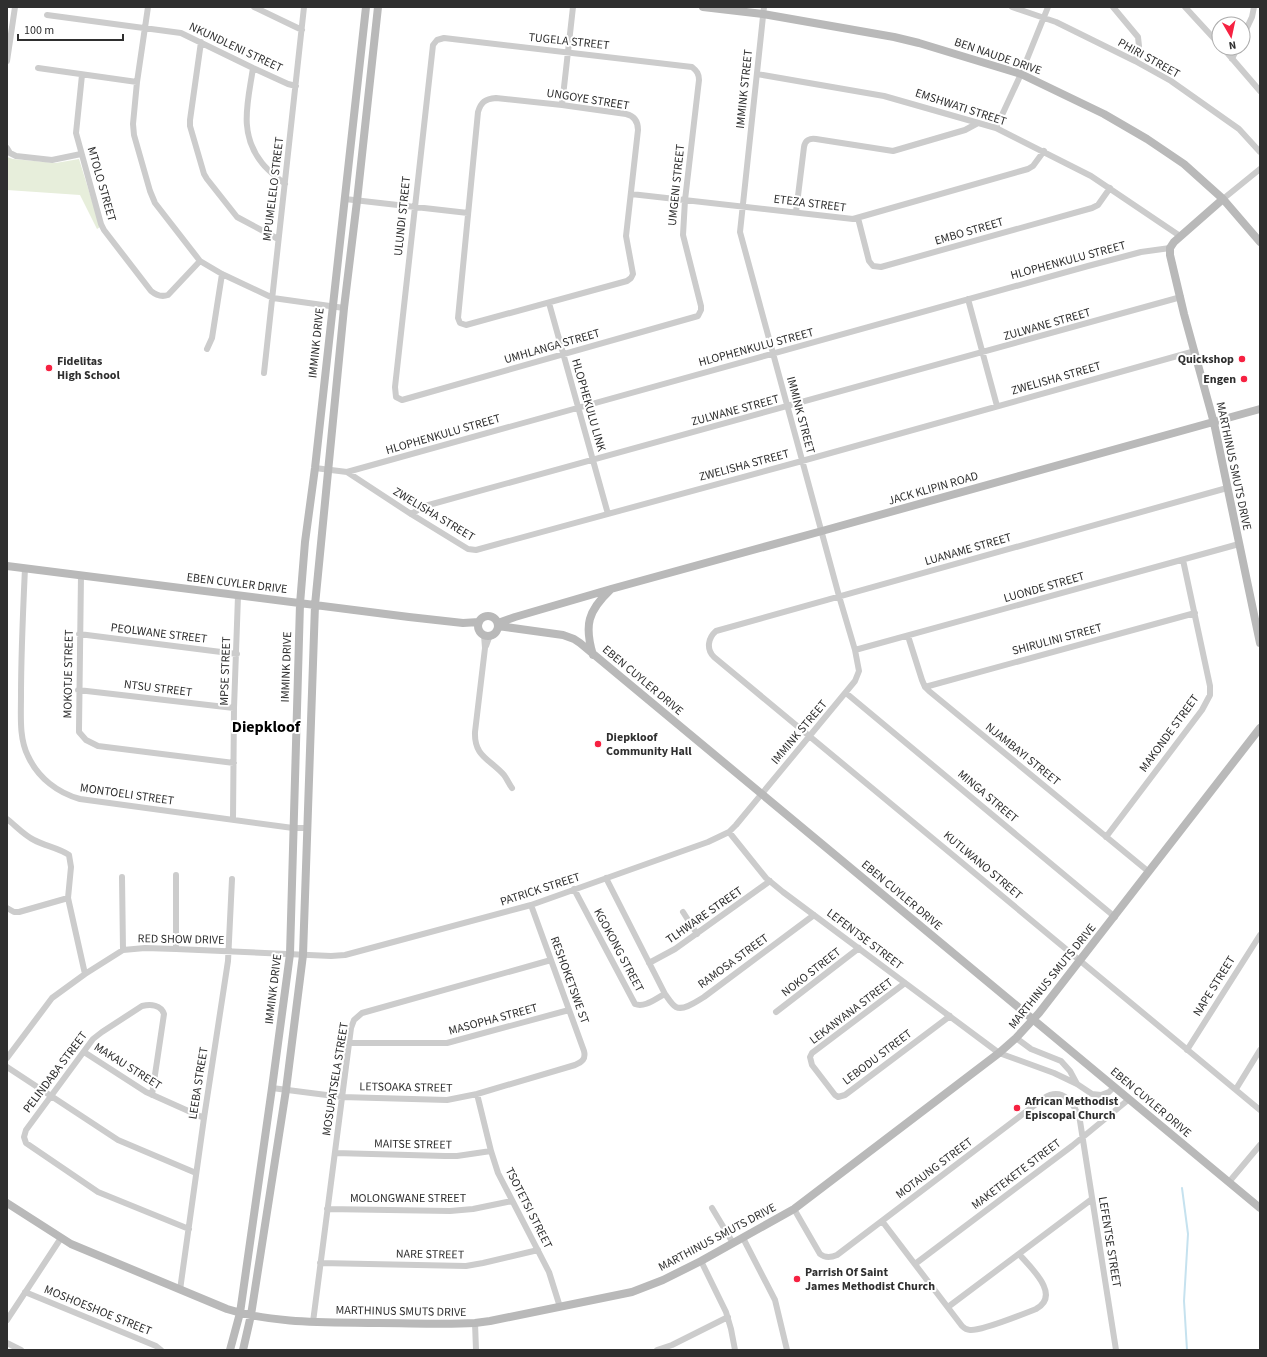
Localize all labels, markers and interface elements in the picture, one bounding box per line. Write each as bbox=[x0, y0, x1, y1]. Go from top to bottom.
scale bar bbox=[18, 16, 123, 42]
north arrow bbox=[1211, 16, 1251, 56]
street label: NKUNDLENI STREET bbox=[186, 18, 286, 77]
text: 100 m bbox=[24, 22, 54, 39]
street label: TUGELA STREET bbox=[528, 29, 611, 54]
street label: BEN NAUDE DRIVE bbox=[952, 34, 1044, 79]
street label: PHIRI STREET bbox=[1115, 34, 1183, 83]
text: N bbox=[1228, 37, 1237, 53]
street label: IMMINK STREET bbox=[732, 48, 757, 129]
street label: UNGOYE STREET bbox=[545, 85, 631, 115]
street label: EMSHWATI STREET bbox=[913, 85, 1009, 130]
street label: MPUMELELO STREET bbox=[259, 135, 288, 242]
street label: UMGENI STREET bbox=[664, 143, 689, 227]
street label: MTOLO STREET bbox=[83, 145, 120, 224]
street label: ULUNDI STREET bbox=[390, 175, 415, 257]
street label: ETEZA STREET bbox=[773, 191, 848, 216]
street label: EMBO STREET bbox=[933, 213, 1006, 249]
street label: HLOPHENKULU STREET bbox=[1009, 237, 1128, 284]
street label: ZULWANE STREET bbox=[1001, 304, 1093, 345]
street label: IMMINK DRIVE bbox=[304, 307, 329, 379]
street label: UMHLANGA STREET bbox=[502, 324, 603, 368]
street label: HLOPHENKULU STREET bbox=[697, 324, 816, 371]
place label: Quickshop bbox=[1178, 351, 1234, 368]
place label: Fidelitas High School bbox=[57, 353, 121, 384]
marker: Quickshop bbox=[1237, 354, 1247, 364]
street label: HLOPHEKULU LINK bbox=[567, 357, 610, 454]
street label: ZWELISHA STREET bbox=[1009, 357, 1104, 399]
marker: Fidelitas High School bbox=[44, 363, 54, 373]
place label: Engen bbox=[1203, 371, 1236, 388]
marker: Engen bbox=[1239, 374, 1249, 384]
street label: IMMINK STREET bbox=[782, 375, 819, 456]
street label: ZULWANE STREET bbox=[689, 390, 781, 430]
street label: MARTHINUS SMUTS DRIVE bbox=[1212, 400, 1255, 532]
street label: HLOPHENKULU STREET bbox=[384, 410, 503, 459]
street label: ZWELISHA STREET bbox=[697, 445, 792, 486]
street label: JACK KLIPIN ROAD bbox=[886, 467, 980, 509]
street label: ZWELISHA STREET bbox=[390, 483, 478, 546]
street label: LUANAME STREET bbox=[923, 529, 1014, 570]
street label: LUONDE STREET bbox=[1002, 568, 1087, 607]
street label: EBEN CUYLER DRIVE bbox=[186, 569, 288, 598]
street label: PEOLWANE STREET bbox=[110, 619, 209, 648]
street label: SHIRULINI STREET bbox=[1010, 619, 1105, 660]
street label: MOKOTJE STREET bbox=[59, 629, 78, 719]
street label: IMMINK DRIVE bbox=[277, 631, 296, 703]
street label: MPSE STREET bbox=[216, 636, 235, 706]
street label: EBEN CUYLER DRIVE bbox=[598, 641, 687, 719]
street label: NTSU STREET bbox=[123, 676, 194, 701]
street label: MAKONDE STREET bbox=[1135, 691, 1204, 776]
street label: IMMINK STREET bbox=[767, 696, 832, 768]
district label: Diepkloof bbox=[232, 716, 301, 738]
street label: NJAMBAYI STREET bbox=[982, 719, 1064, 790]
place label: Diepkloof Community Hall bbox=[606, 729, 692, 760]
marker: Diepkloof Community Hall bbox=[593, 739, 603, 749]
street label: MINGA STREET bbox=[954, 766, 1022, 827]
street label: MONTOELI STREET bbox=[79, 779, 176, 810]
street label: KUTLWANO STREET bbox=[939, 827, 1026, 904]
street label: EBEN CUYLER DRIVE bbox=[857, 856, 946, 934]
street label: PATRICK STREET bbox=[498, 868, 583, 910]
street label: TLHWARE STREET bbox=[663, 882, 747, 948]
street label: KGOKONG STREET bbox=[589, 905, 648, 996]
street label: LEFENTSE STREET bbox=[823, 905, 907, 974]
street label: MARTHINUS SMUTS DRIVE bbox=[1005, 920, 1100, 1033]
street label: RED SHOW DRIVE bbox=[137, 930, 225, 949]
street label: RAMOSA STREET bbox=[694, 930, 773, 993]
street label: RESHOKETSWE ST bbox=[546, 934, 593, 1027]
street label: NOKO STREET bbox=[778, 943, 845, 1001]
street label: NAPE STREET bbox=[1189, 952, 1240, 1020]
street label: IMMINK DRIVE bbox=[261, 953, 286, 1025]
street label: LEKANYANA STREET bbox=[806, 974, 897, 1048]
street label: MASOPHA STREET bbox=[447, 999, 540, 1040]
street label: MOSUPATSELA STREET bbox=[318, 1020, 353, 1137]
street label: LEBODU STREET bbox=[839, 1025, 916, 1089]
street label: PELINDABA STREET bbox=[19, 1028, 92, 1117]
street label: MAKAU STREET bbox=[91, 1039, 165, 1094]
street label: LEEBA STREET bbox=[184, 1045, 213, 1120]
street label: EBEN CUYLER DRIVE bbox=[1106, 1063, 1195, 1141]
street label: LETSOAKA STREET bbox=[359, 1078, 453, 1097]
place label: African Methodist Episcopal Church bbox=[1024, 1093, 1119, 1124]
marker: African Methodist Episcopal Church bbox=[1012, 1103, 1022, 1113]
street label: MOTAUNG STREET bbox=[892, 1133, 977, 1203]
street label: MAITSE STREET bbox=[374, 1135, 453, 1154]
street label: MAKETEKETE STREET bbox=[968, 1135, 1065, 1214]
street label: TSOTETSI STREET bbox=[501, 1165, 557, 1252]
street label: MOLONGWANE STREET bbox=[350, 1190, 467, 1207]
street label: LEFENTSE STREET bbox=[1094, 1195, 1125, 1289]
street label: MARTHINUS SMUTS DRIVE bbox=[655, 1199, 779, 1276]
street label: NARE STREET bbox=[396, 1245, 465, 1264]
place label: Parrish Of Saint James Methodist Church bbox=[805, 1264, 935, 1295]
marker: Parrish Of Saint James Methodist Church bbox=[792, 1274, 802, 1284]
street label: MOSHOESHOE STREET bbox=[41, 1281, 155, 1340]
street label: MARTHINUS SMUTS DRIVE bbox=[335, 1302, 467, 1321]

